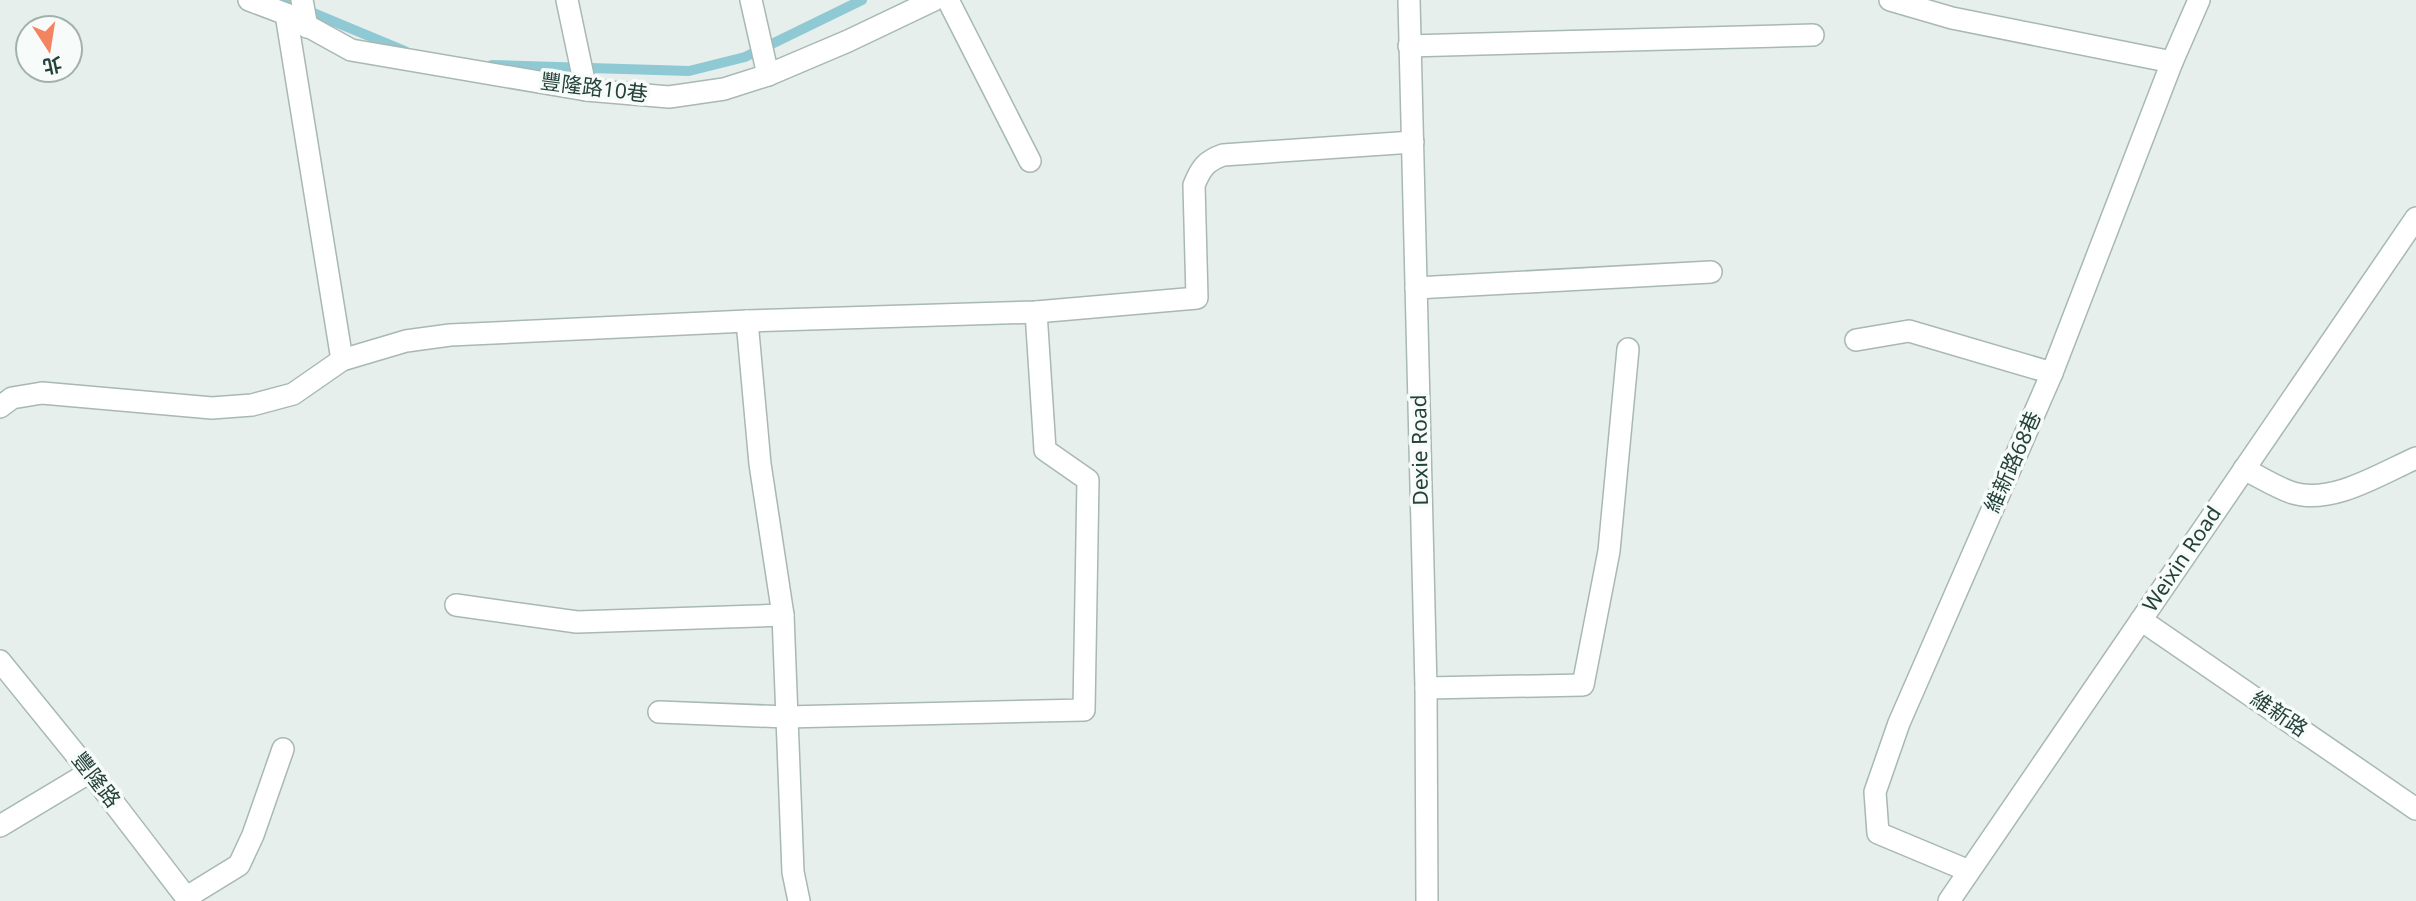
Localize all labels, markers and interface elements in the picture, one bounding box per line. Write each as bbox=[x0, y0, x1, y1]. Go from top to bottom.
north arrow bbox=[14, 14, 84, 84]
text: 北 bbox=[41, 51, 65, 80]
street label: 豐隆路10巷 bbox=[539, 67, 649, 107]
street label: Dexie Road bbox=[1404, 394, 1434, 506]
street label: 維新路68巷 bbox=[1977, 407, 2047, 517]
street label: Weixin Road bbox=[2136, 500, 2227, 617]
street label: 維新路 bbox=[2246, 684, 2314, 742]
street label: 豐隆路 bbox=[66, 746, 127, 813]

